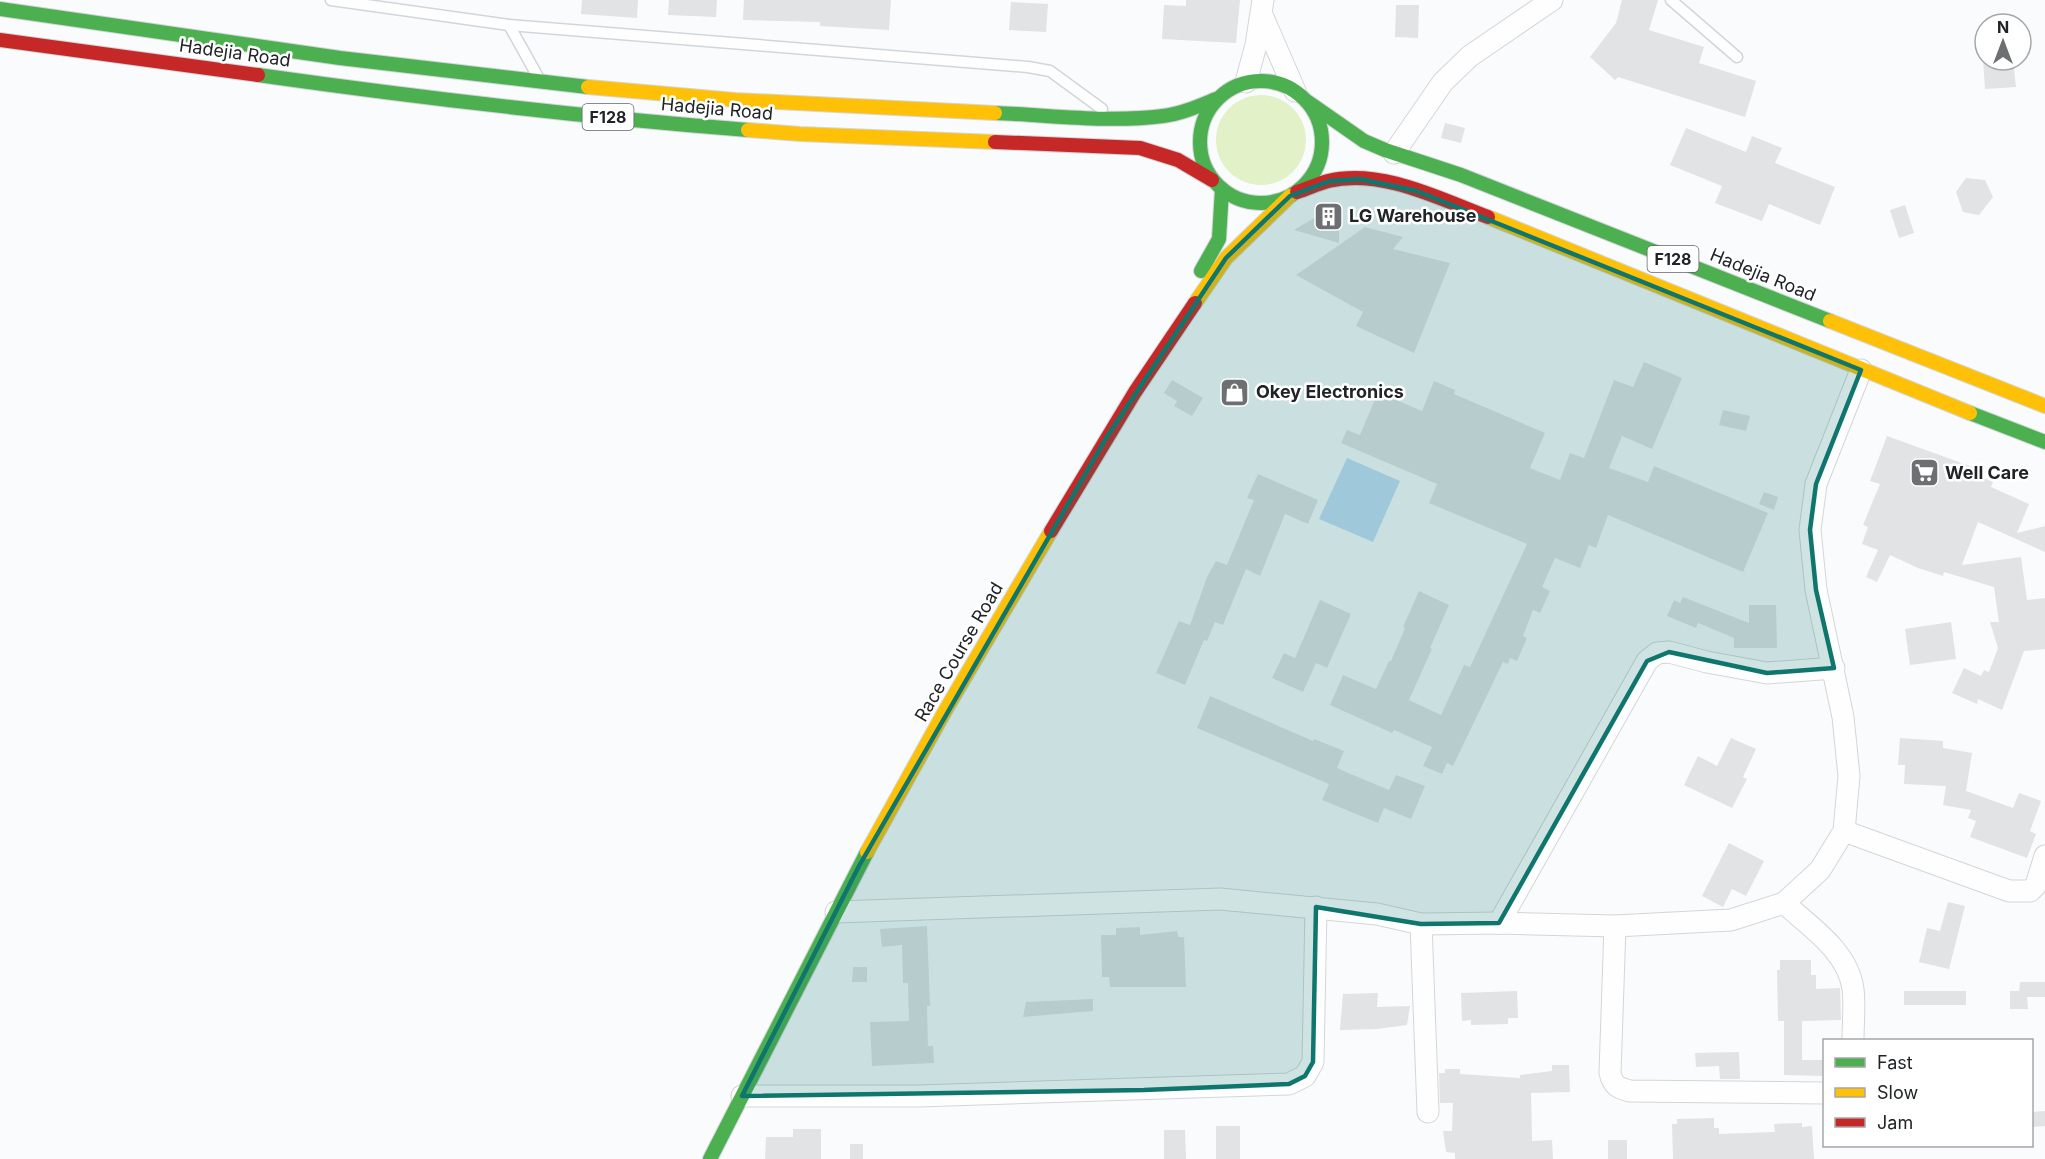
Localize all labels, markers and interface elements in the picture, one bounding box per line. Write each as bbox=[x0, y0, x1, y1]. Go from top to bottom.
north arrow bbox=[1973, 12, 2033, 72]
text: N bbox=[1997, 17, 2009, 37]
street label: Hadejia Road bbox=[178, 34, 292, 71]
street label: Hadejia Road bbox=[660, 93, 774, 124]
road number: F128 bbox=[582, 104, 634, 130]
building icon: LG Warehouse bbox=[1312, 200, 1344, 232]
place label: LG Warehouse bbox=[1349, 205, 1477, 226]
street label: Hadejia Road bbox=[1707, 244, 1819, 305]
road number: F128 bbox=[1648, 246, 1698, 272]
shop icon: Okey Electronics bbox=[1219, 376, 1251, 408]
place label: Okey Electronics bbox=[1256, 381, 1404, 402]
supermarket icon: Well Care bbox=[1908, 457, 1940, 489]
place label: Well Care bbox=[1945, 462, 2029, 483]
street label: Race Course Road bbox=[910, 578, 1007, 725]
legend bbox=[1823, 1039, 2033, 1147]
text: Fast bbox=[1877, 1052, 1913, 1073]
text: Slow bbox=[1877, 1082, 1918, 1103]
text: Jam bbox=[1877, 1112, 1913, 1133]

